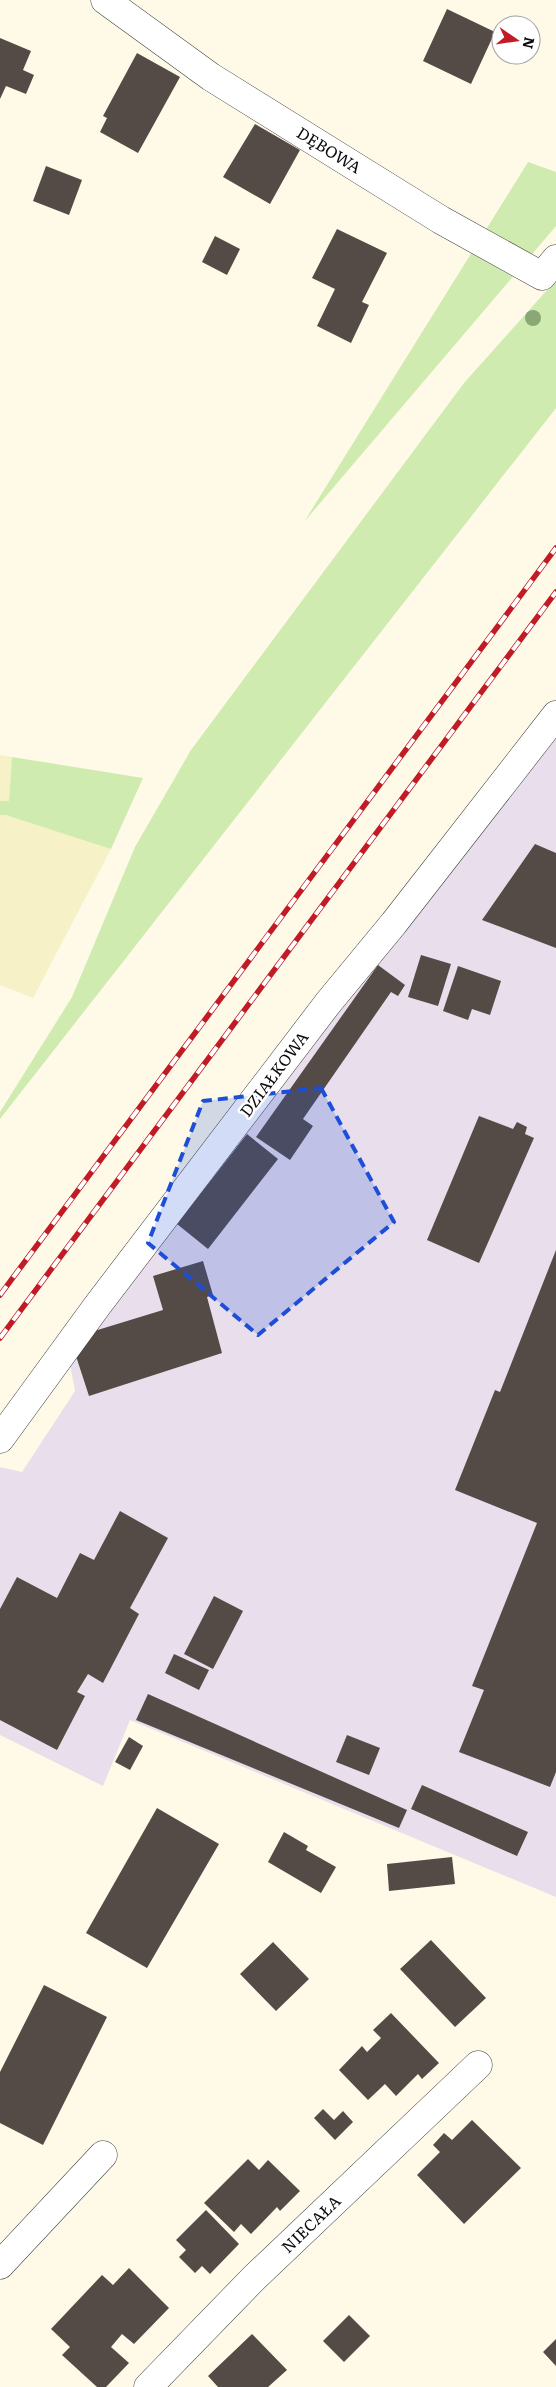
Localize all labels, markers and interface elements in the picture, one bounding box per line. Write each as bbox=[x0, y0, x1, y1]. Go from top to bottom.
north arrow bbox=[491, 15, 541, 65]
text: N bbox=[519, 35, 541, 51]
street label: DĘBOWA bbox=[293, 120, 367, 179]
street label: DZIAŁKOWA bbox=[233, 1025, 314, 1121]
street label: NIECAŁA bbox=[275, 2189, 346, 2258]

